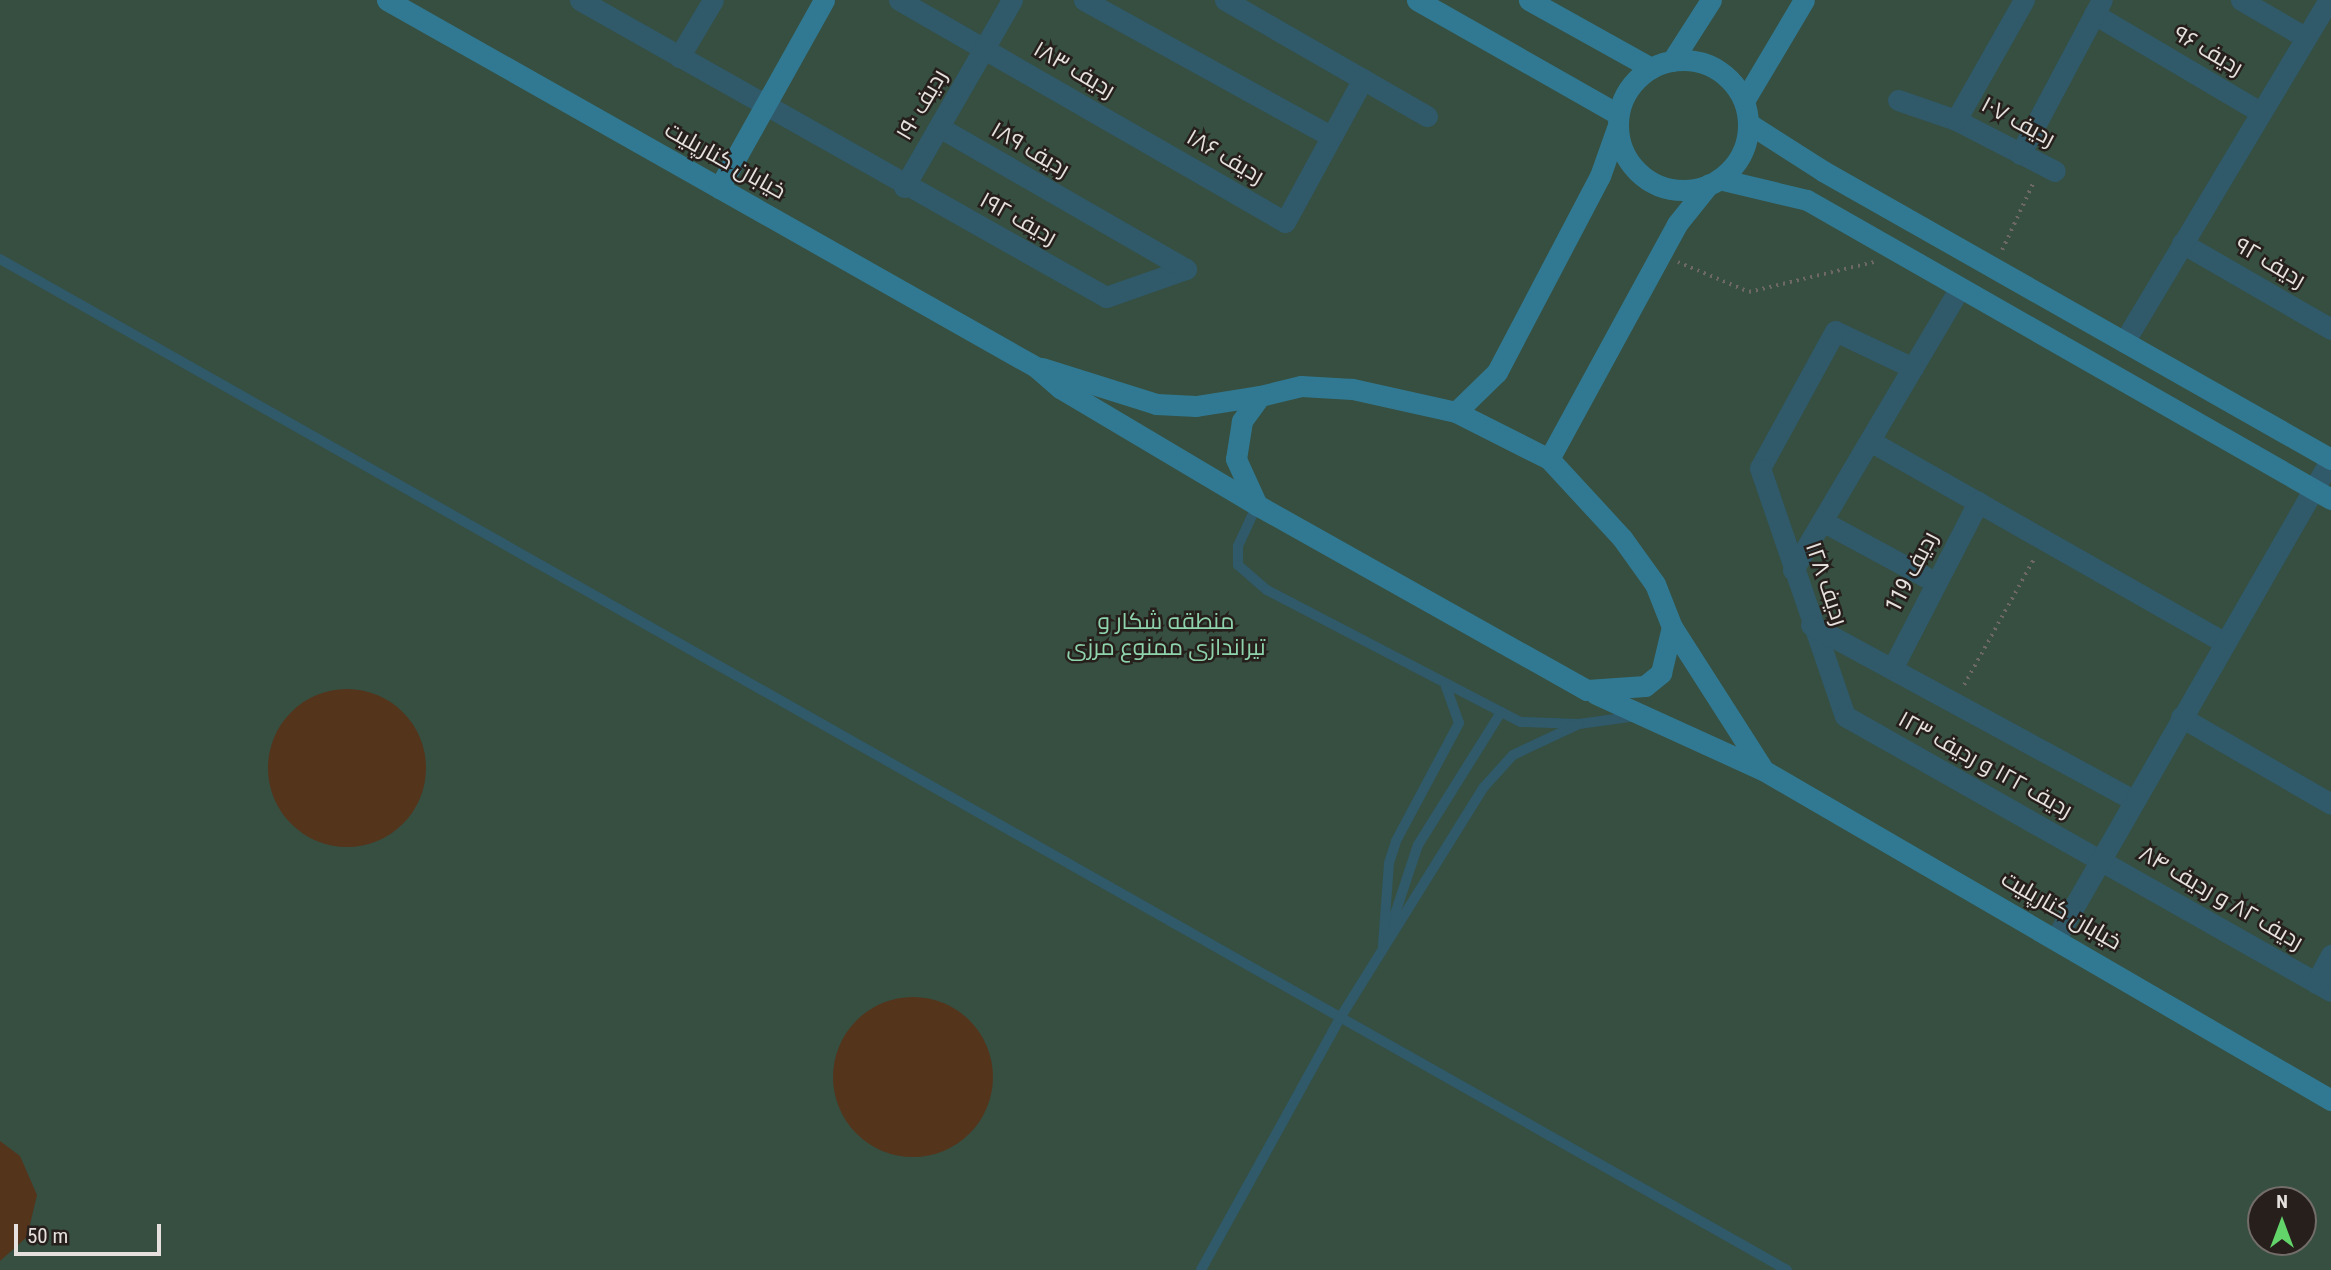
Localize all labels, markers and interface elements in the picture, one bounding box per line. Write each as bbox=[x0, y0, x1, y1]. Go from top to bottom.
street label: ردیف ۹۶ bbox=[2168, 20, 2248, 82]
street label: ردیف ۱۸۳ bbox=[1028, 36, 1120, 104]
street label: ردیف ۱۹۰ bbox=[891, 64, 953, 146]
street label: ردیف ۱۰۷ bbox=[1976, 91, 2060, 153]
street label: خیابان کنارپلیت bbox=[660, 116, 790, 206]
street label: ردیف ۱۸۹ bbox=[986, 116, 1074, 184]
street label: ردیف ۱۸۶ bbox=[1181, 124, 1269, 190]
street label: ردیف ۱۹۲ bbox=[975, 187, 1061, 251]
street label: ردیف ۹۲ bbox=[2230, 232, 2310, 294]
street label: ردیف 119 bbox=[1880, 527, 1944, 617]
street label: ردیف ۱۲۸ bbox=[1799, 539, 1853, 629]
park label: منطقه شکار و تیراندازی ممنوع مرزی bbox=[1066, 608, 1266, 662]
street label: ردیف ۱۲۲ و ردیف ۱۲۳ bbox=[1893, 706, 2077, 824]
street label: ردیف ۸۲ و ردیف ۸۴ bbox=[2134, 840, 2308, 956]
street label: خیابان کنارپلیت bbox=[1996, 865, 2126, 957]
north arrow bbox=[2247, 1186, 2317, 1256]
text: N bbox=[2276, 1190, 2288, 1213]
scale bar bbox=[18, 1210, 164, 1254]
text: 50 m bbox=[27, 1224, 68, 1248]

